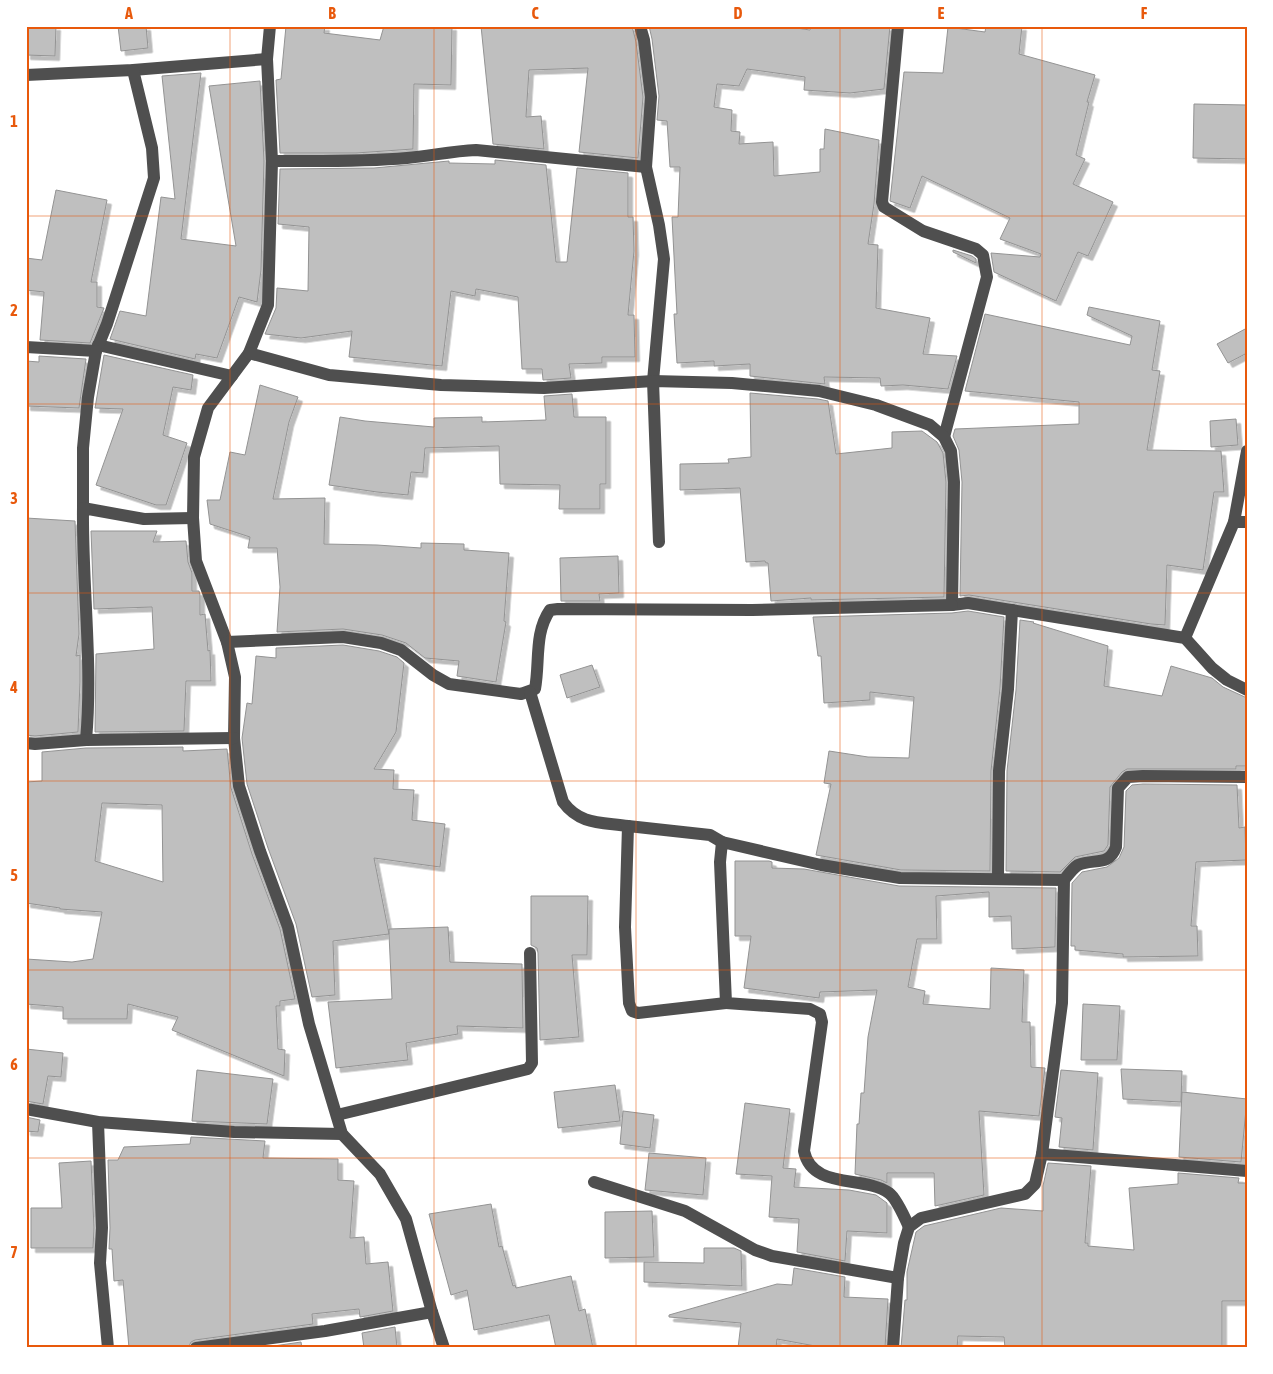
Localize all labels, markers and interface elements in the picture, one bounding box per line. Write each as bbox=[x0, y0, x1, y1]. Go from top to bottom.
text: A bbox=[124, 4, 133, 22]
text: B bbox=[328, 4, 336, 22]
text: C bbox=[531, 4, 539, 22]
text: D bbox=[734, 4, 743, 22]
text: E bbox=[938, 4, 945, 22]
text: F bbox=[1141, 4, 1148, 22]
text: 1 bbox=[10, 112, 18, 130]
text: 2 bbox=[10, 301, 18, 319]
text: 3 bbox=[10, 489, 18, 507]
text: 4 bbox=[9, 678, 18, 696]
text: 5 bbox=[10, 866, 18, 884]
text: 6 bbox=[10, 1055, 18, 1073]
text: 7 bbox=[10, 1243, 18, 1261]

